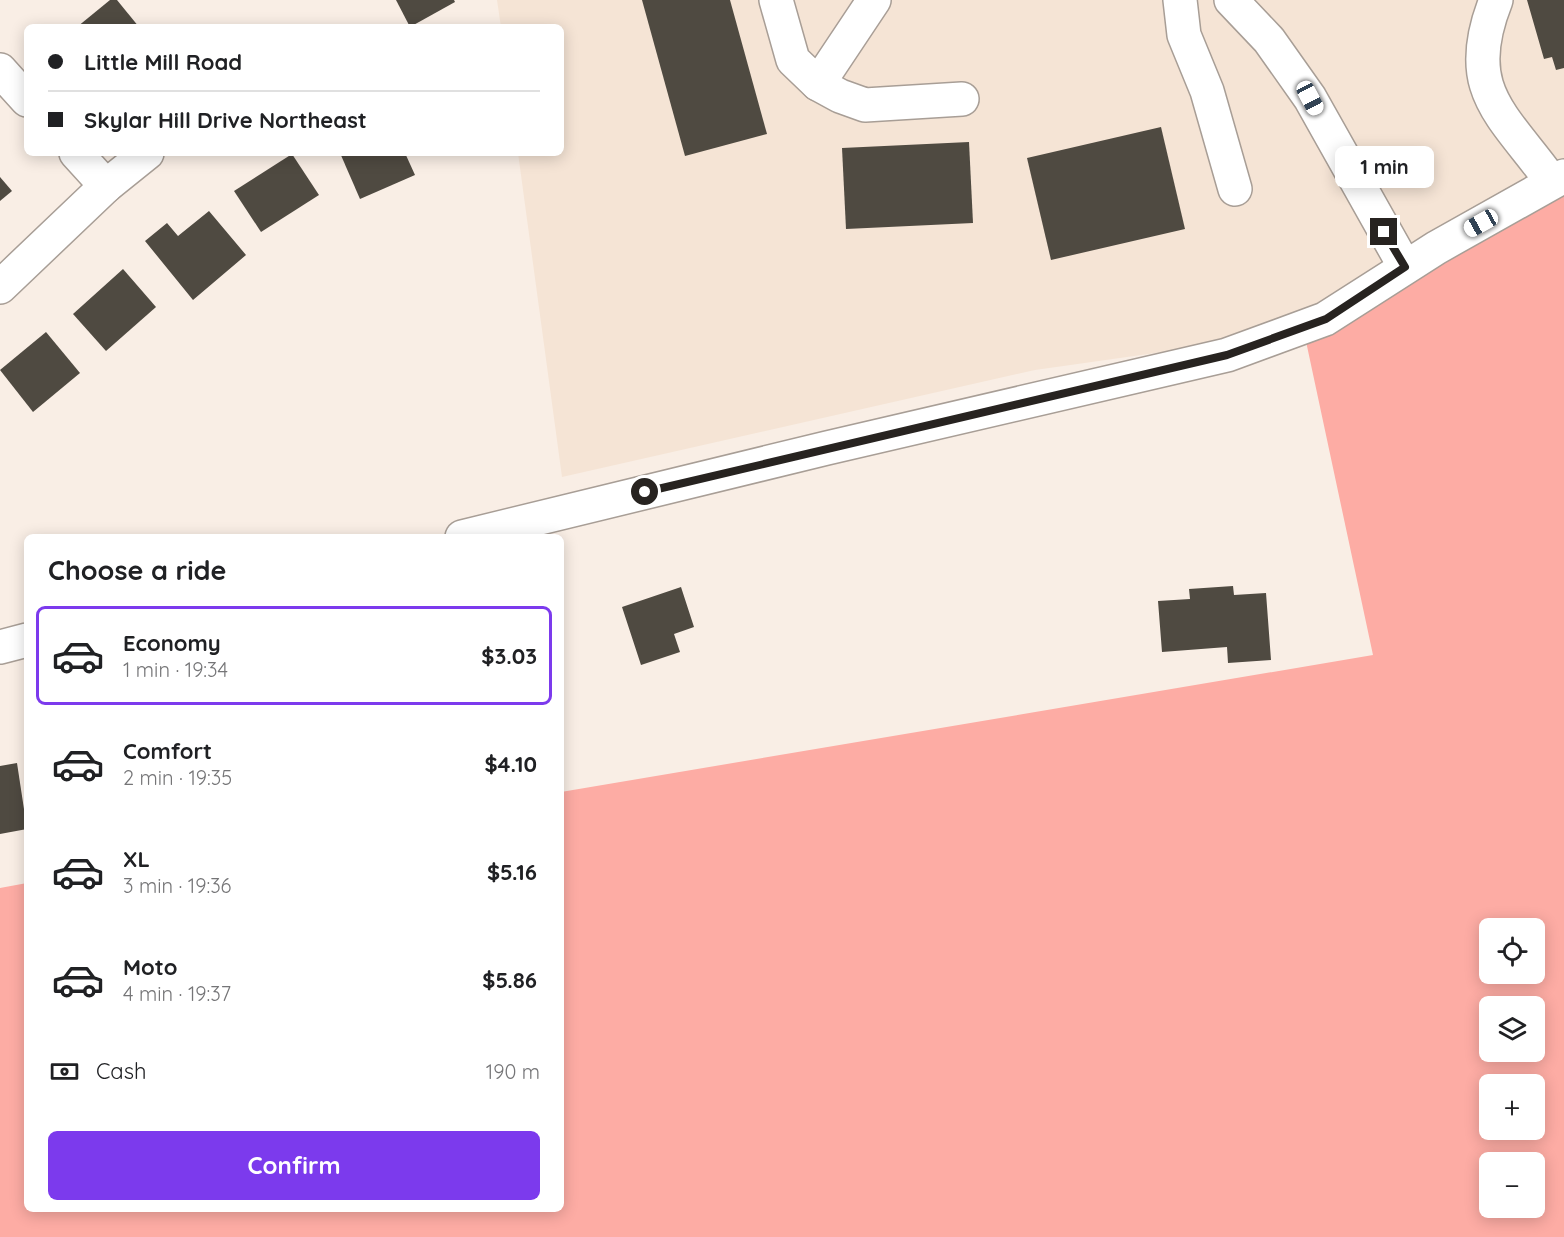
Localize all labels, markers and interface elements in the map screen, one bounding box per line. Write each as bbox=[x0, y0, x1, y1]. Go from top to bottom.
text: Little Mill Road bbox=[84, 48, 242, 76]
car bbox=[1294, 78, 1326, 118]
text: Skylar Hill Drive Northeast bbox=[84, 106, 367, 134]
callout: 1 min bbox=[1334, 145, 1434, 187]
text: 1 min bbox=[1360, 154, 1409, 179]
car bbox=[1461, 206, 1501, 240]
route end bbox=[1370, 218, 1397, 245]
route start bbox=[631, 478, 658, 505]
text: Choose a ride bbox=[48, 553, 226, 587]
icon: car bbox=[51, 629, 105, 683]
text: Economy bbox=[123, 629, 221, 657]
text: $3.03 bbox=[481, 642, 537, 670]
text: 1 min · 19:34 bbox=[123, 657, 228, 682]
icon: car bbox=[51, 737, 105, 791]
text: Comfort bbox=[123, 737, 212, 765]
text: $4.10 bbox=[484, 750, 537, 778]
text: 2 min · 19:35 bbox=[123, 765, 232, 790]
icon: car bbox=[51, 845, 105, 899]
text: XL bbox=[123, 845, 150, 873]
text: $5.16 bbox=[487, 858, 537, 886]
text: 3 min · 19:36 bbox=[123, 873, 231, 898]
map controls bbox=[1479, 918, 1545, 1218]
button: locate bbox=[1479, 918, 1545, 984]
icon: car bbox=[51, 953, 105, 1007]
text: Moto bbox=[123, 953, 177, 981]
text: $5.86 bbox=[482, 966, 537, 994]
text: 4 min · 19:37 bbox=[123, 981, 231, 1006]
button: layers bbox=[1479, 996, 1545, 1062]
icon: cash bbox=[48, 1055, 81, 1088]
text: Cash bbox=[96, 1057, 147, 1085]
text: 190 m bbox=[486, 1059, 540, 1084]
button: + bbox=[1479, 1074, 1545, 1140]
button: Confirm bbox=[48, 1131, 540, 1200]
button: − bbox=[1479, 1152, 1545, 1218]

